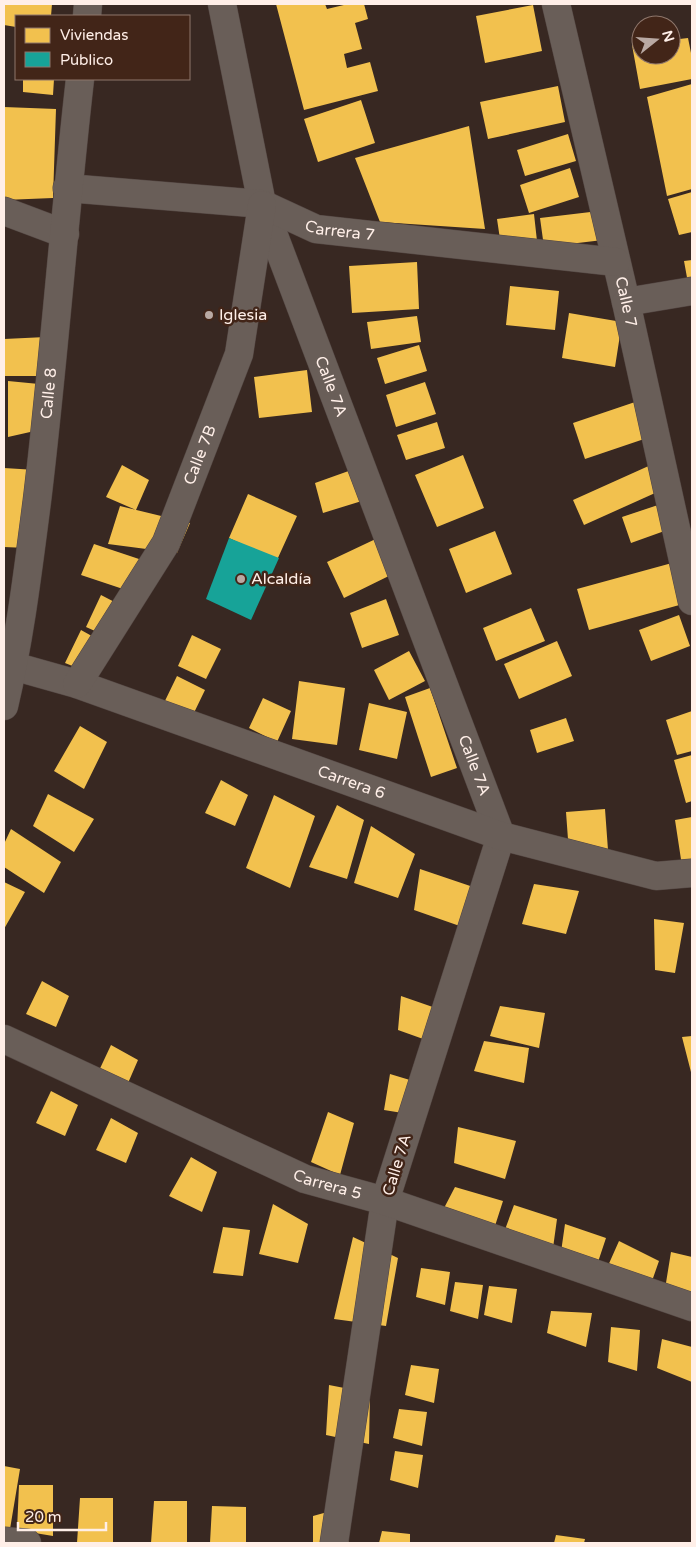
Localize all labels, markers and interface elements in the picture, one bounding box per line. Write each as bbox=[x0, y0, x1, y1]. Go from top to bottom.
legend bbox=[15, 15, 190, 80]
north arrow bbox=[631, 15, 681, 65]
text: Viviendas bbox=[60, 26, 128, 44]
text: N bbox=[658, 28, 678, 44]
text: Público bbox=[60, 51, 113, 69]
street label: Carrera 7 bbox=[301, 215, 376, 245]
street label: Calle 7 bbox=[610, 275, 641, 329]
place label: Iglesia bbox=[219, 305, 267, 325]
marker: Iglesia bbox=[203, 309, 215, 321]
street label: Calle 7A bbox=[310, 353, 352, 420]
street label: Calle 8 bbox=[36, 367, 61, 420]
street label: Calle 7B bbox=[179, 422, 221, 488]
place label: Alcaldía bbox=[251, 569, 311, 589]
marker: Alcaldía bbox=[235, 573, 247, 585]
street label: Calle 7A bbox=[454, 732, 495, 798]
street label: Carrera 6 bbox=[315, 761, 388, 804]
street label: Calle 7A bbox=[378, 1132, 416, 1198]
street label: Carrera 5 bbox=[290, 1165, 364, 1204]
scale bar bbox=[18, 1500, 105, 1532]
text: 20 m bbox=[25, 1508, 62, 1526]

